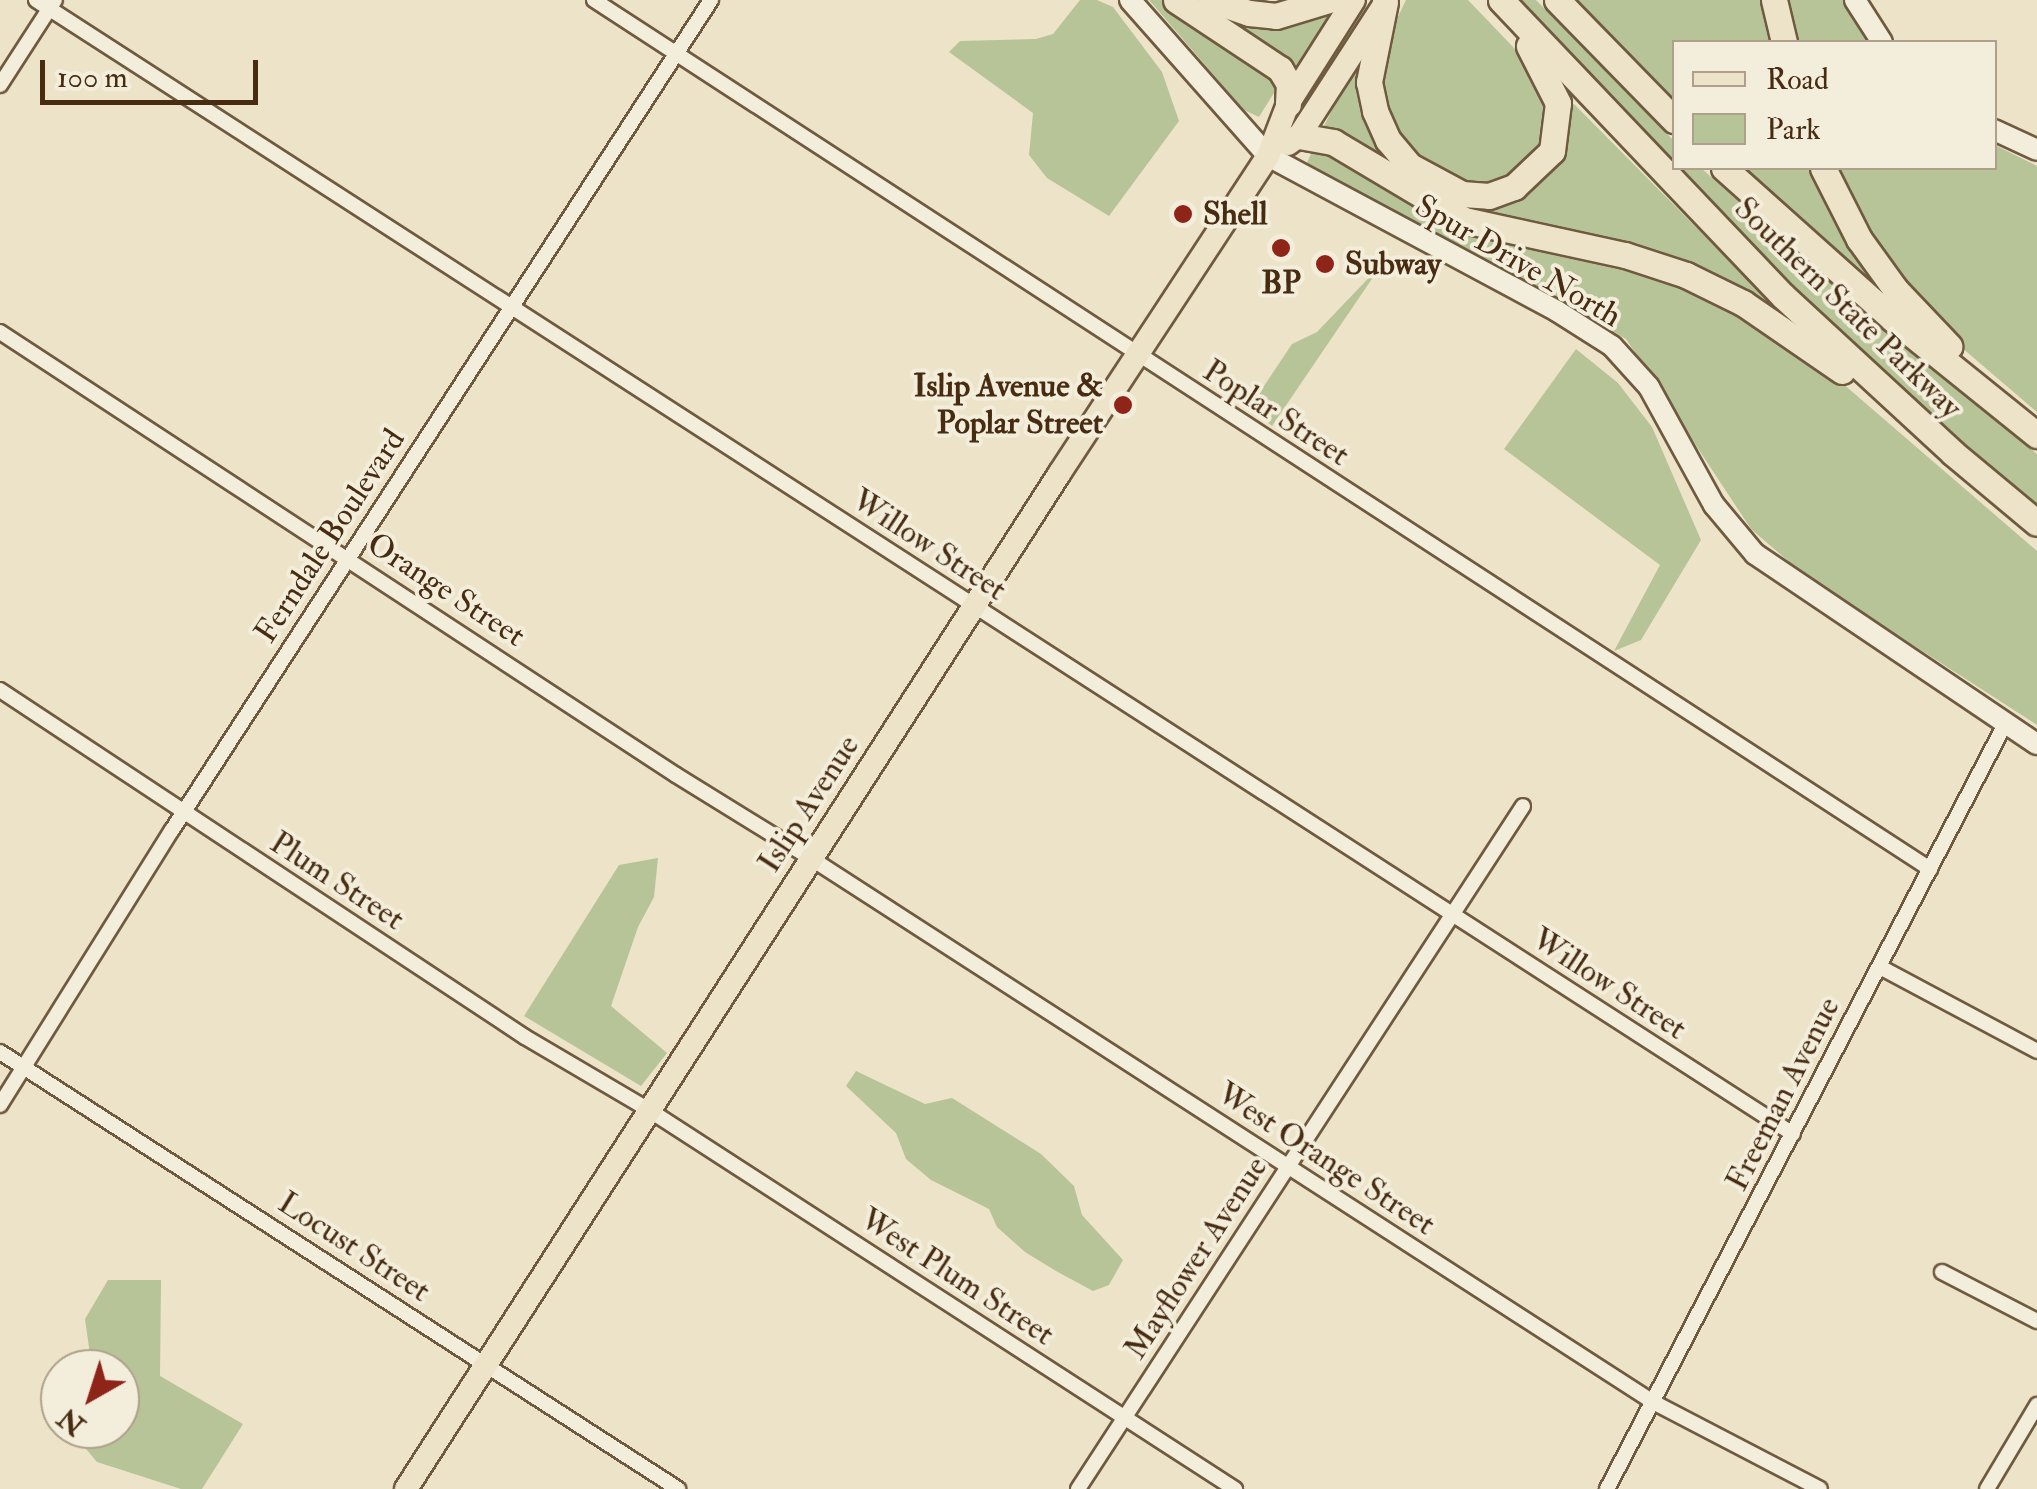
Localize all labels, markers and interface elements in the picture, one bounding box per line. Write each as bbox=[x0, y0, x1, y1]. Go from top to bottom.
scale bar bbox=[45, 40, 262, 102]
legend bbox=[1672, 40, 1997, 170]
text: 100 m bbox=[57, 59, 128, 96]
text: Road bbox=[1766, 61, 1829, 98]
text: Park bbox=[1766, 111, 1821, 148]
street label: Spur Drive North bbox=[1408, 187, 1628, 335]
street label: Southern State Parkway bbox=[1726, 189, 1970, 427]
place label: Shell bbox=[1203, 195, 1267, 233]
marker: Shell bbox=[1172, 203, 1194, 225]
marker: BP bbox=[1270, 237, 1292, 259]
place label: Subway bbox=[1345, 245, 1441, 283]
marker: Subway bbox=[1314, 253, 1336, 275]
place label: BP bbox=[1261, 264, 1301, 302]
street label: Poplar Street bbox=[1196, 352, 1356, 474]
place label: Islip Avenue & Poplar Street bbox=[914, 368, 1103, 443]
marker: Islip Avenue & Poplar Street bbox=[1112, 394, 1134, 416]
street label: Ferndale Boulevard bbox=[247, 422, 413, 650]
street label: Willow Street bbox=[845, 481, 1013, 609]
street label: Orange Street bbox=[360, 525, 532, 655]
street label: Islip Avenue bbox=[750, 728, 868, 880]
street label: Plum Street bbox=[263, 823, 411, 939]
street label: Willow Street bbox=[1525, 920, 1693, 1048]
street label: Freeman Avenue bbox=[1718, 991, 1848, 1197]
street label: West Orange Street bbox=[1210, 1074, 1442, 1244]
street label: Mayflower Avenue bbox=[1116, 1150, 1276, 1366]
street label: Locust Street bbox=[271, 1184, 437, 1310]
street label: West Plum Street bbox=[853, 1200, 1061, 1354]
north arrow bbox=[40, 1349, 140, 1449]
text: N bbox=[51, 1400, 93, 1443]

